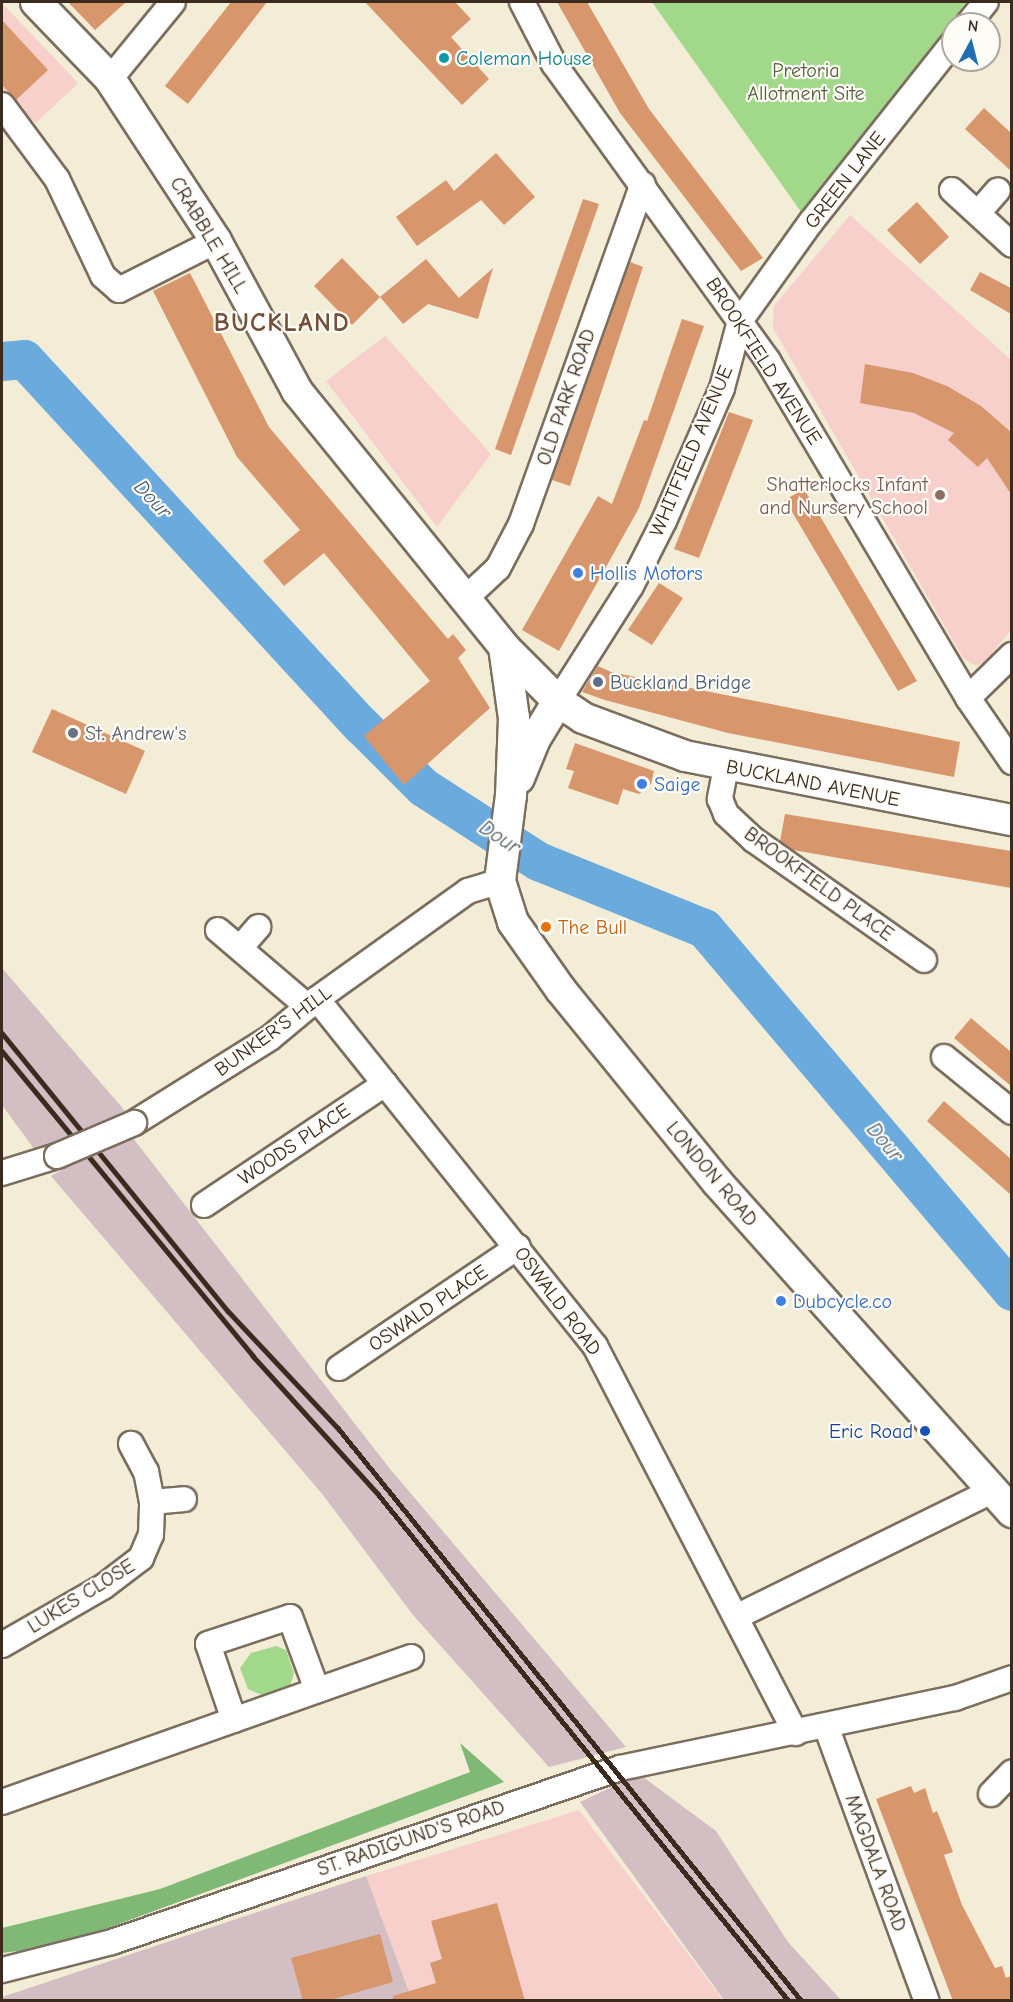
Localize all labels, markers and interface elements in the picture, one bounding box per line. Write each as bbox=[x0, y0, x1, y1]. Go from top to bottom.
north arrow bbox=[941, 12, 1001, 72]
text: N bbox=[967, 17, 979, 36]
place label: Coleman House bbox=[456, 46, 591, 70]
marker: Coleman House bbox=[437, 51, 451, 65]
park label: Pretoria Allotment Site bbox=[747, 58, 865, 105]
street label: GREEN LANE bbox=[800, 126, 890, 234]
street label: CRABBLE HILL bbox=[165, 172, 253, 298]
street label: BROOKFIELD AVENUE bbox=[701, 273, 827, 449]
district label: BUCKLAND bbox=[214, 308, 350, 340]
street label: OLD PARK ROAD bbox=[531, 326, 601, 468]
street label: WHITFIELD AVENUE bbox=[644, 362, 738, 540]
place label: Shatterlocks Infant and Nursery School bbox=[759, 472, 928, 519]
water label: Dour bbox=[129, 474, 177, 524]
marker: Shatterlocks Infant and Nursery School bbox=[933, 488, 947, 502]
place label: Hollis Motors bbox=[590, 561, 702, 585]
marker: Hollis Motors bbox=[571, 566, 585, 580]
place label: Buckland Bridge bbox=[610, 670, 751, 694]
marker: Buckland Bridge bbox=[591, 675, 605, 689]
place label: St. Andrew's bbox=[85, 721, 187, 745]
marker: St. Andrew's bbox=[66, 726, 80, 740]
street label: BUCKLAND AVENUE bbox=[724, 754, 902, 812]
place label: Saige bbox=[654, 772, 701, 796]
marker: Saige bbox=[635, 777, 649, 791]
water label: Dour bbox=[475, 815, 525, 859]
street label: BROOKFIELD PLACE bbox=[740, 822, 898, 946]
place label: The Bull bbox=[558, 915, 627, 939]
marker: The Bull bbox=[539, 920, 553, 934]
street label: BUNKER'S HILL bbox=[210, 981, 336, 1081]
street label: WOODS PLACE bbox=[234, 1098, 354, 1190]
street label: LONDON ROAD bbox=[661, 1117, 763, 1231]
water label: Dour bbox=[861, 1117, 909, 1167]
street label: OSWALD ROAD bbox=[509, 1242, 607, 1360]
street label: OSWALD PLACE bbox=[364, 1259, 492, 1357]
place label: Dubcycle.co bbox=[793, 1289, 892, 1313]
marker: Dubcycle.co bbox=[774, 1294, 788, 1308]
place label: Eric Road bbox=[829, 1419, 913, 1443]
marker: Eric Road bbox=[918, 1424, 932, 1438]
street label: LUKES CLOSE bbox=[23, 1554, 139, 1638]
street label: MAGDALA ROAD bbox=[840, 1791, 912, 1935]
street label: ST. RADIGUND'S ROAD bbox=[314, 1795, 508, 1881]

